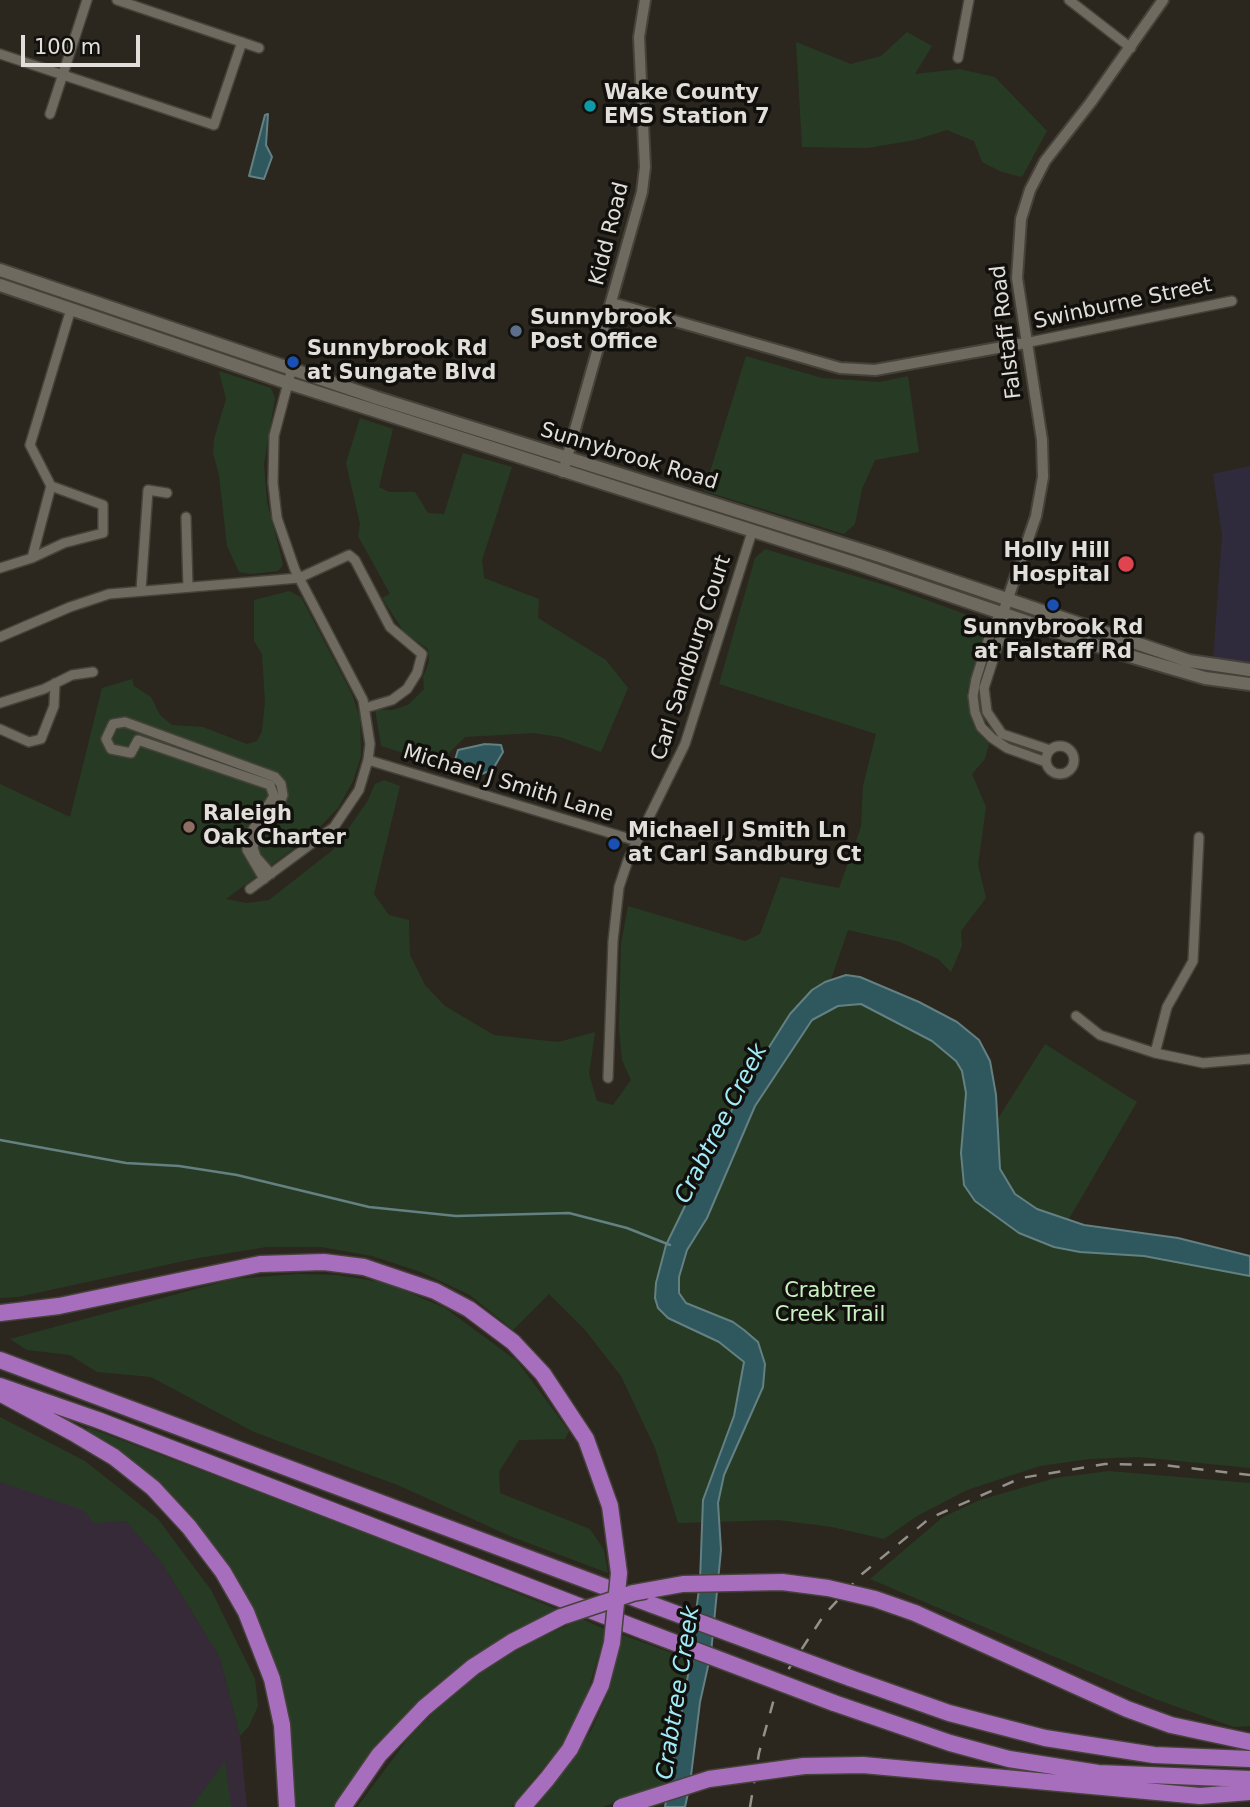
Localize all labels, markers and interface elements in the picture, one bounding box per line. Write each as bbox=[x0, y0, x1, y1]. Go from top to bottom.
scale bar bbox=[24, 21, 144, 65]
text: 100 m bbox=[34, 35, 101, 59]
place label: Wake County EMS Station 7 bbox=[604, 81, 770, 131]
marker: Wake County EMS Station 7 bbox=[582, 98, 598, 114]
street label: Kidd Road bbox=[585, 180, 635, 288]
street label: Falstaff Road bbox=[986, 264, 1028, 400]
street label: Swinburne Street bbox=[1032, 273, 1214, 335]
place label: Sunnybrook Post Office bbox=[530, 306, 672, 356]
marker: Sunnybrook Post Office bbox=[508, 323, 524, 339]
place label: Sunnybrook Rd at Sungate Blvd bbox=[307, 337, 496, 387]
marker: Sunnybrook Rd at Sungate Blvd bbox=[285, 354, 301, 370]
street label: Sunnybrook Road bbox=[537, 418, 721, 496]
place label: Holly Hill Hospital bbox=[1003, 539, 1110, 589]
street label: Carl Sandburg Court bbox=[647, 552, 737, 764]
marker: Holly Hill Hospital bbox=[1116, 554, 1136, 574]
marker: Sunnybrook Rd at Falstaff Rd bbox=[1045, 597, 1061, 613]
place label: Sunnybrook Rd at Falstaff Rd bbox=[963, 616, 1143, 666]
street label: Michael J Smith Lane bbox=[400, 740, 616, 828]
place label: Raleigh Oak Charter bbox=[203, 802, 346, 852]
marker: Raleigh Oak Charter bbox=[181, 819, 197, 835]
place label: Michael J Smith Ln at Carl Sandburg Ct bbox=[628, 819, 861, 869]
marker: Michael J Smith Ln at Carl Sandburg Ct bbox=[606, 836, 622, 852]
water label: Crabtree Creek bbox=[670, 1040, 774, 1208]
park label: Crabtree Creek Trail bbox=[775, 1279, 885, 1329]
water label: Crabtree Creek bbox=[652, 1604, 706, 1782]

